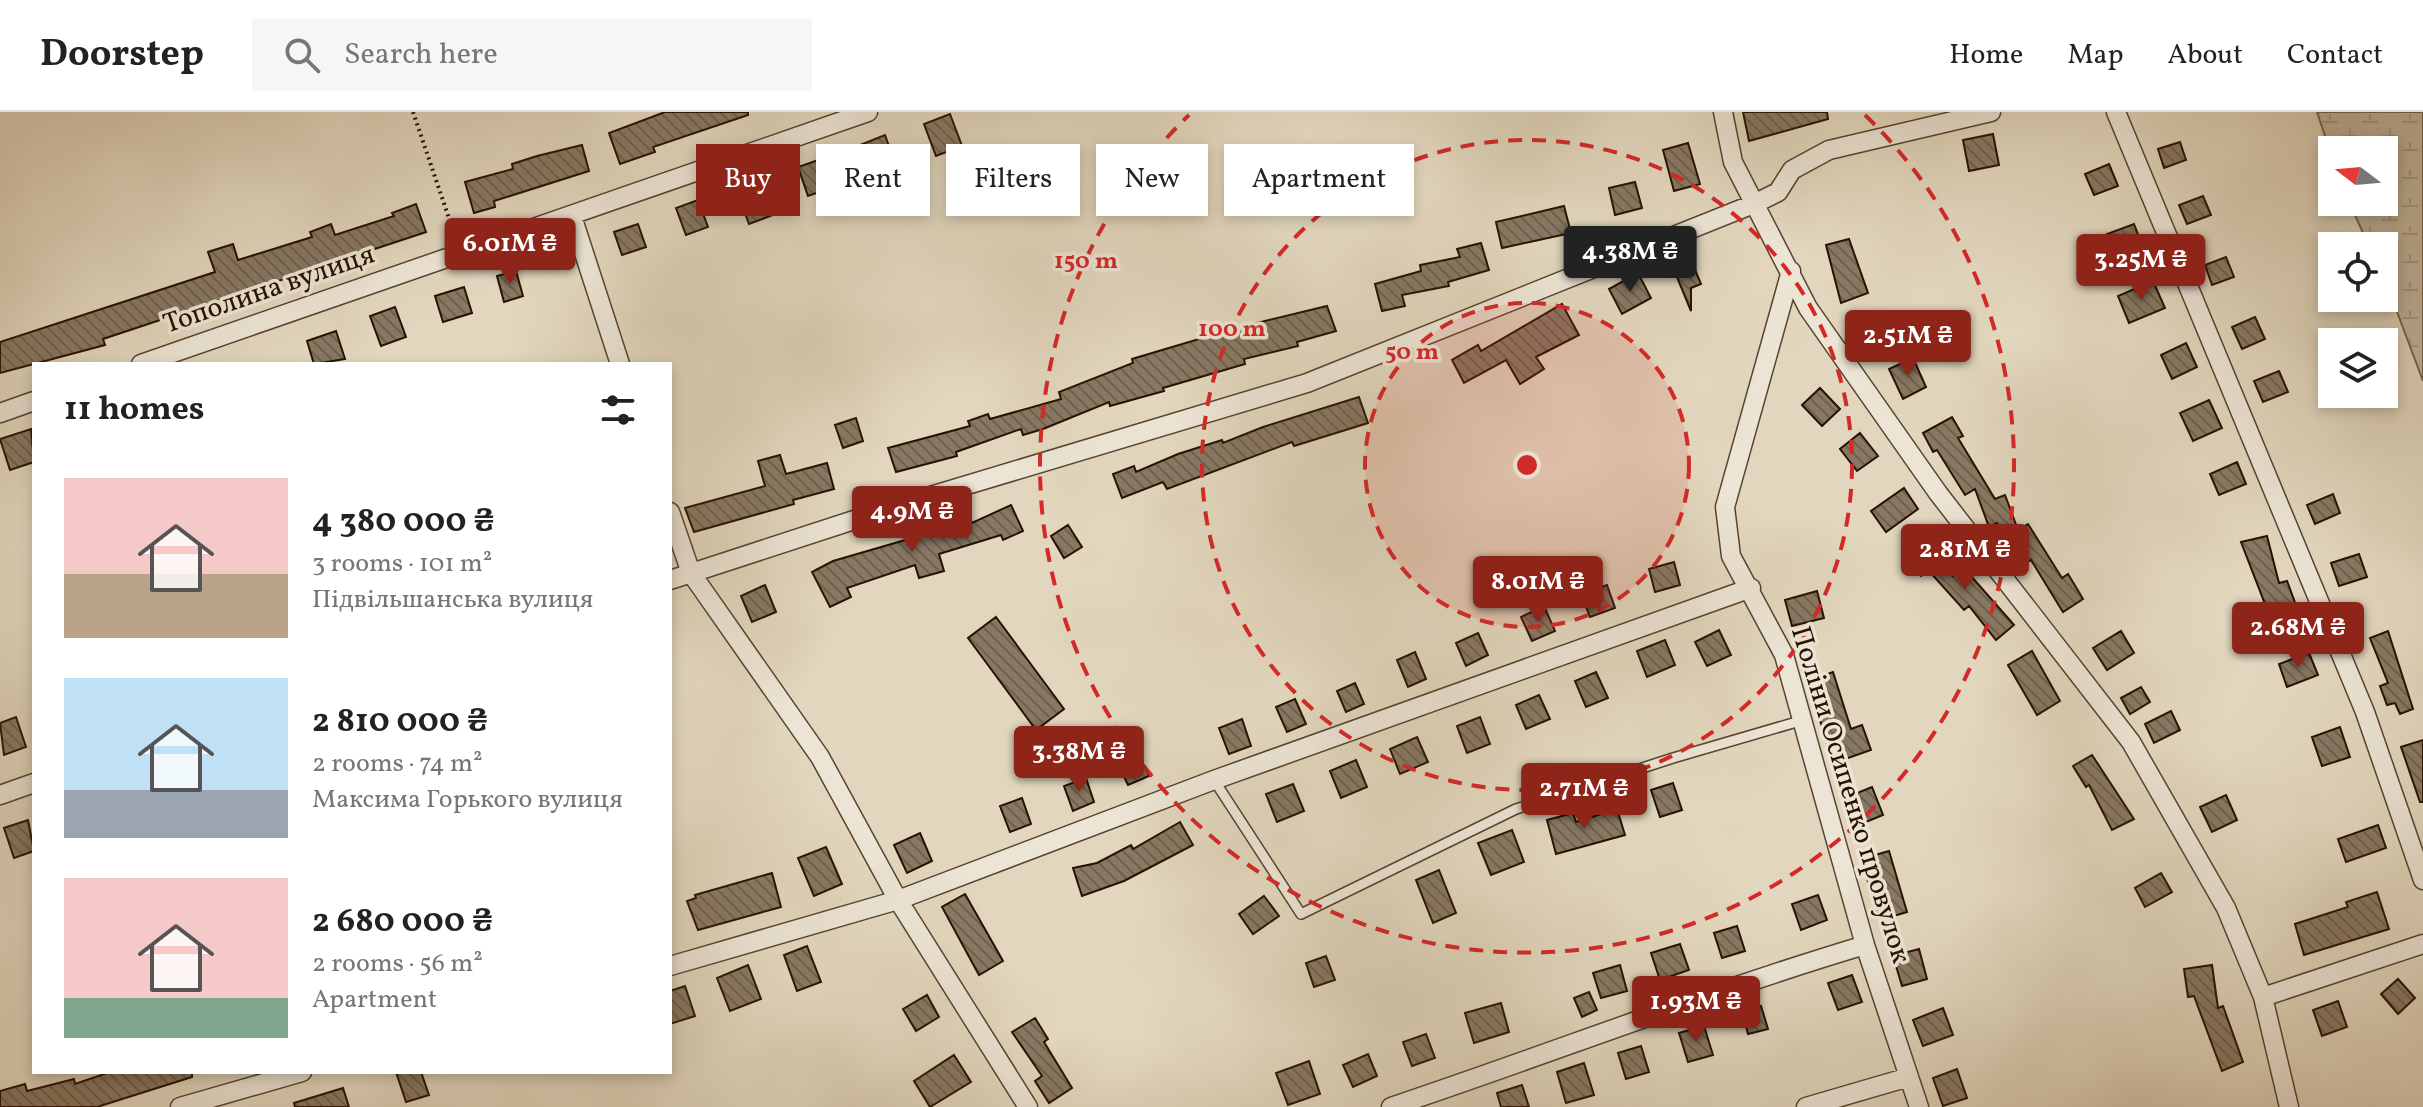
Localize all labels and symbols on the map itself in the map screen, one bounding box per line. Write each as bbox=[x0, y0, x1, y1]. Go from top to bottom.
north arrow bbox=[2318, 136, 2398, 216]
pin: 6.01M ₴ bbox=[436, 218, 584, 286]
pin: 4.38M ₴ bbox=[1556, 226, 1704, 294]
pin: 3.25M ₴ bbox=[2067, 234, 2215, 302]
street label: Тополина вулиця bbox=[158, 236, 380, 344]
text: 150 m bbox=[1054, 245, 1118, 279]
pin: 2.51M ₴ bbox=[1834, 310, 1982, 378]
text: 100 m bbox=[1198, 313, 1266, 347]
text: 50 m bbox=[1385, 336, 1439, 370]
centre of rings bbox=[1513, 451, 1541, 479]
pin: 4.9M ₴ bbox=[847, 486, 977, 554]
pin: 2.81M ₴ bbox=[1891, 524, 2039, 592]
pin: 8.01M ₴ bbox=[1464, 556, 1612, 624]
pin: 2.68M ₴ bbox=[2224, 602, 2372, 670]
street label: Поліни Осипенко провулок bbox=[1780, 622, 1920, 968]
pin: 3.38M ₴ bbox=[1005, 726, 1153, 794]
pin: 2.71M ₴ bbox=[1510, 763, 1658, 831]
pin: 1.93M ₴ bbox=[1622, 976, 1770, 1044]

